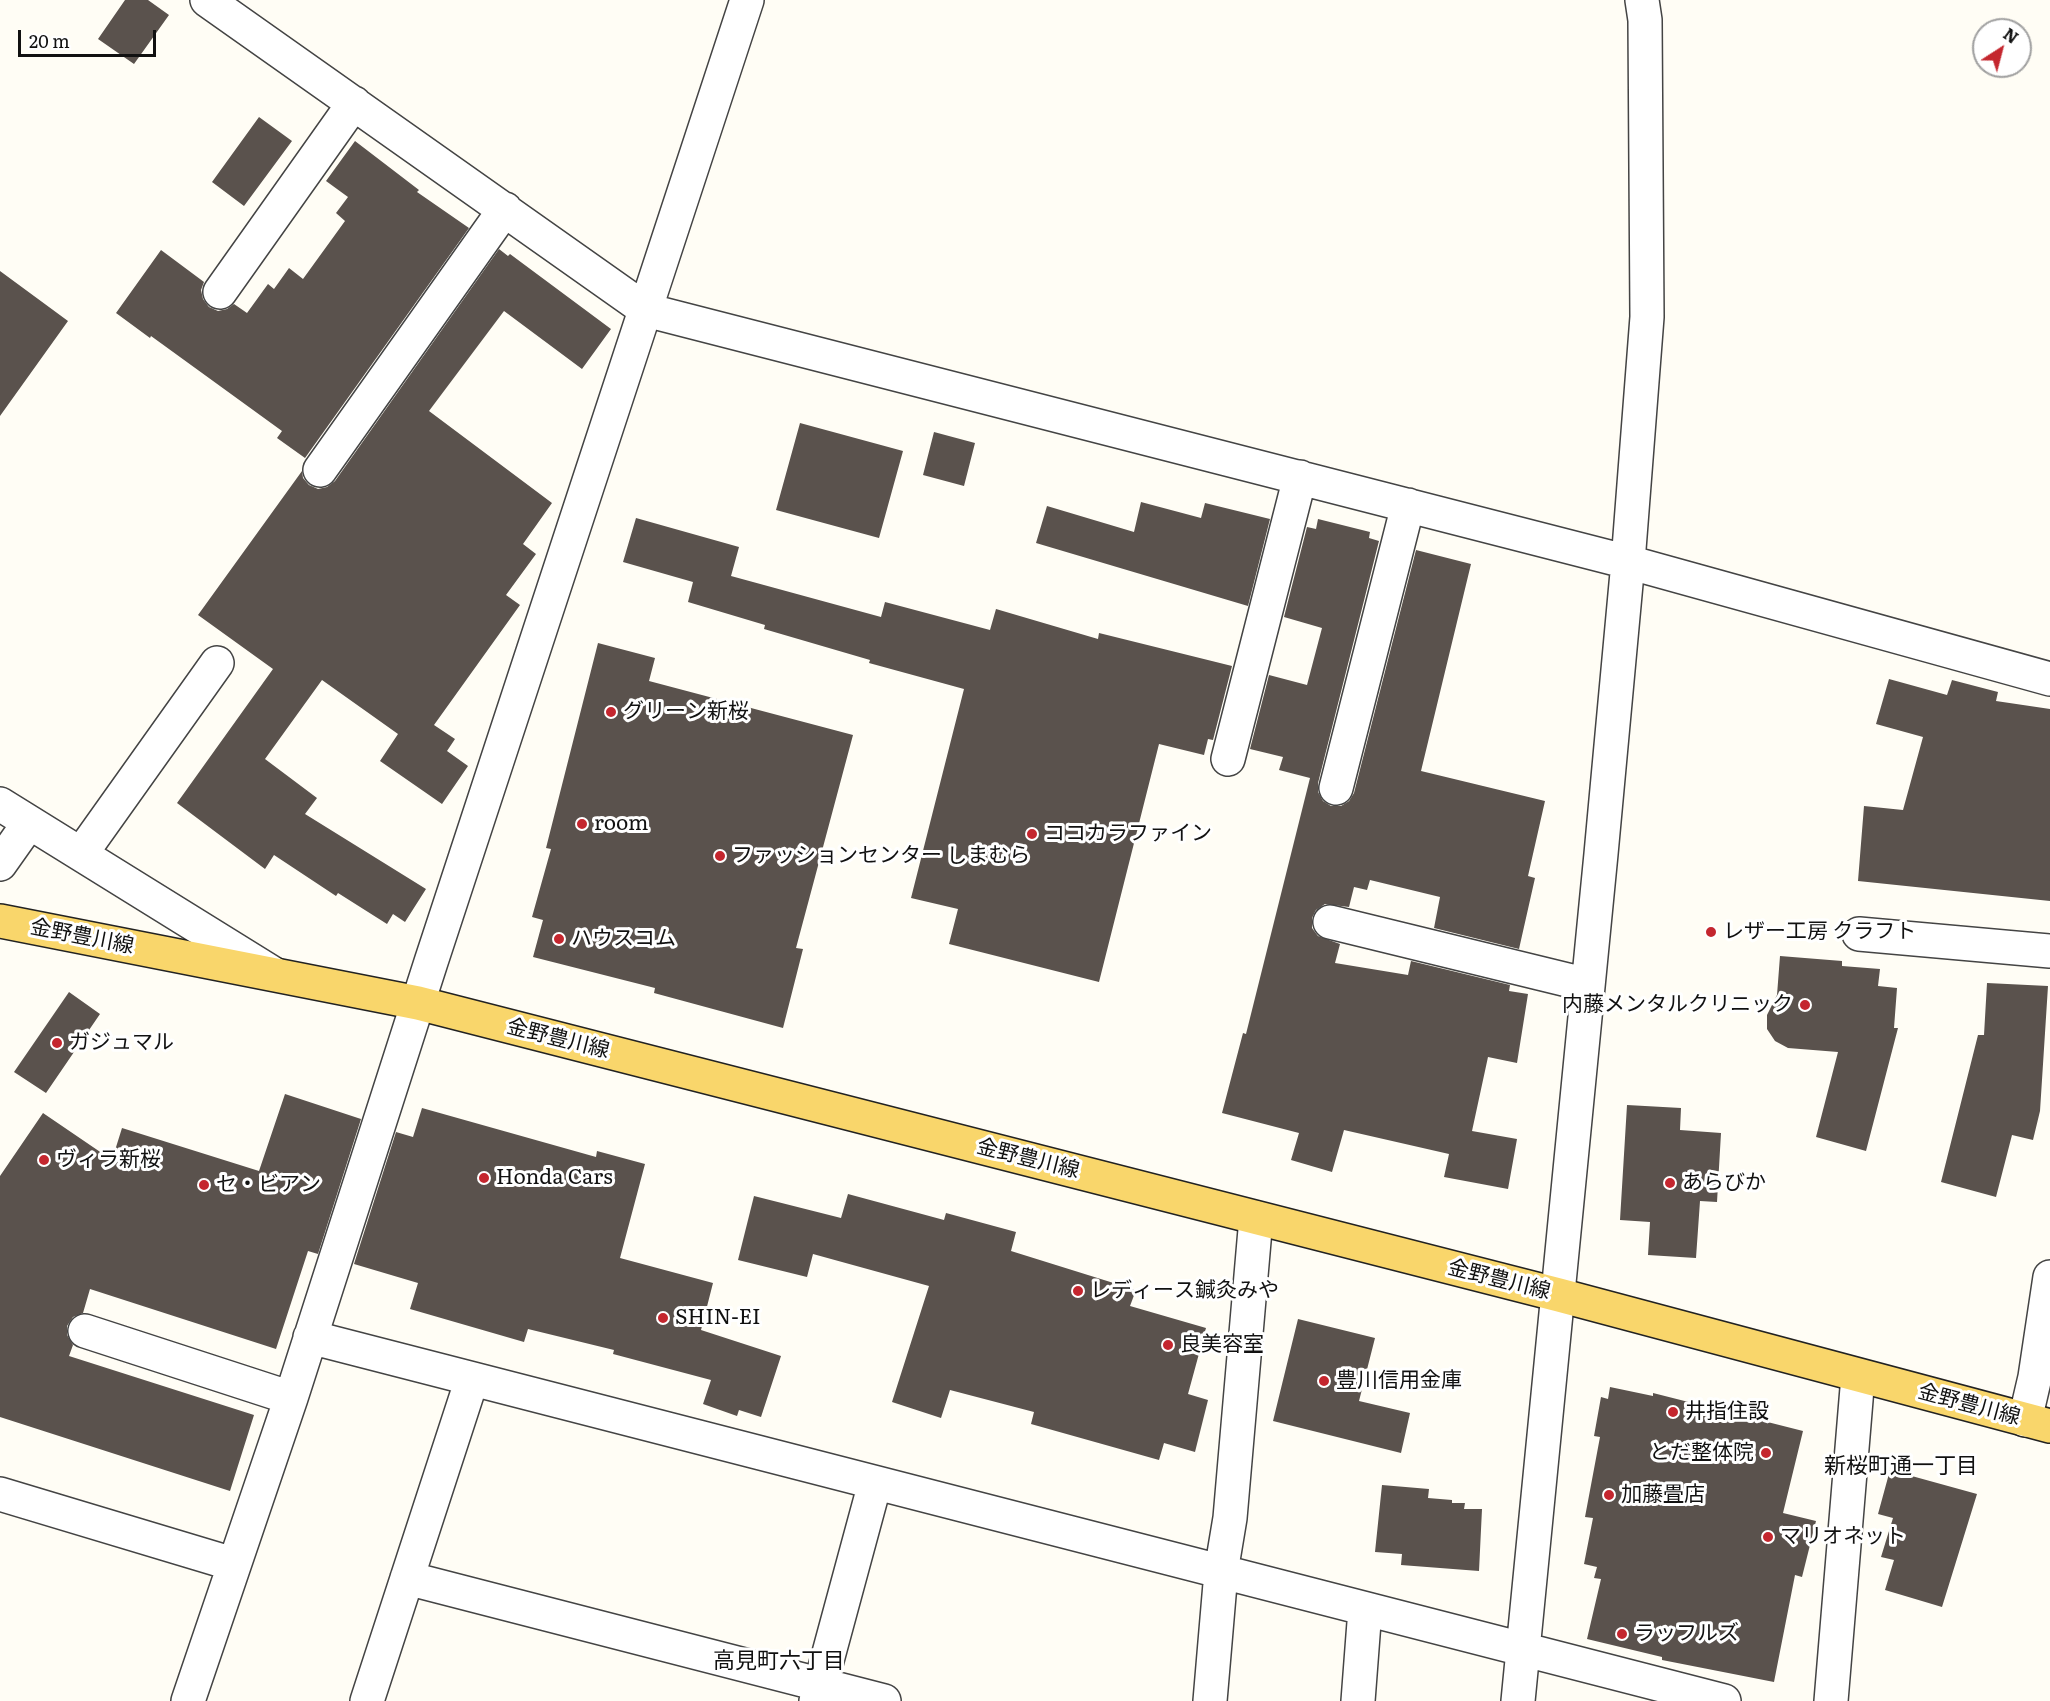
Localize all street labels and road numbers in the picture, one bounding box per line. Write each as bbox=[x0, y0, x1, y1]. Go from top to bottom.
street label: 金野豊川線 bbox=[28, 915, 136, 959]
street label: 金野豊川線 bbox=[504, 1014, 612, 1064]
street label: 金野豊川線 bbox=[974, 1134, 1082, 1184]
street label: 金野豊川線 bbox=[1445, 1255, 1553, 1305]
street label: 金野豊川線 bbox=[1915, 1379, 2023, 1431]

